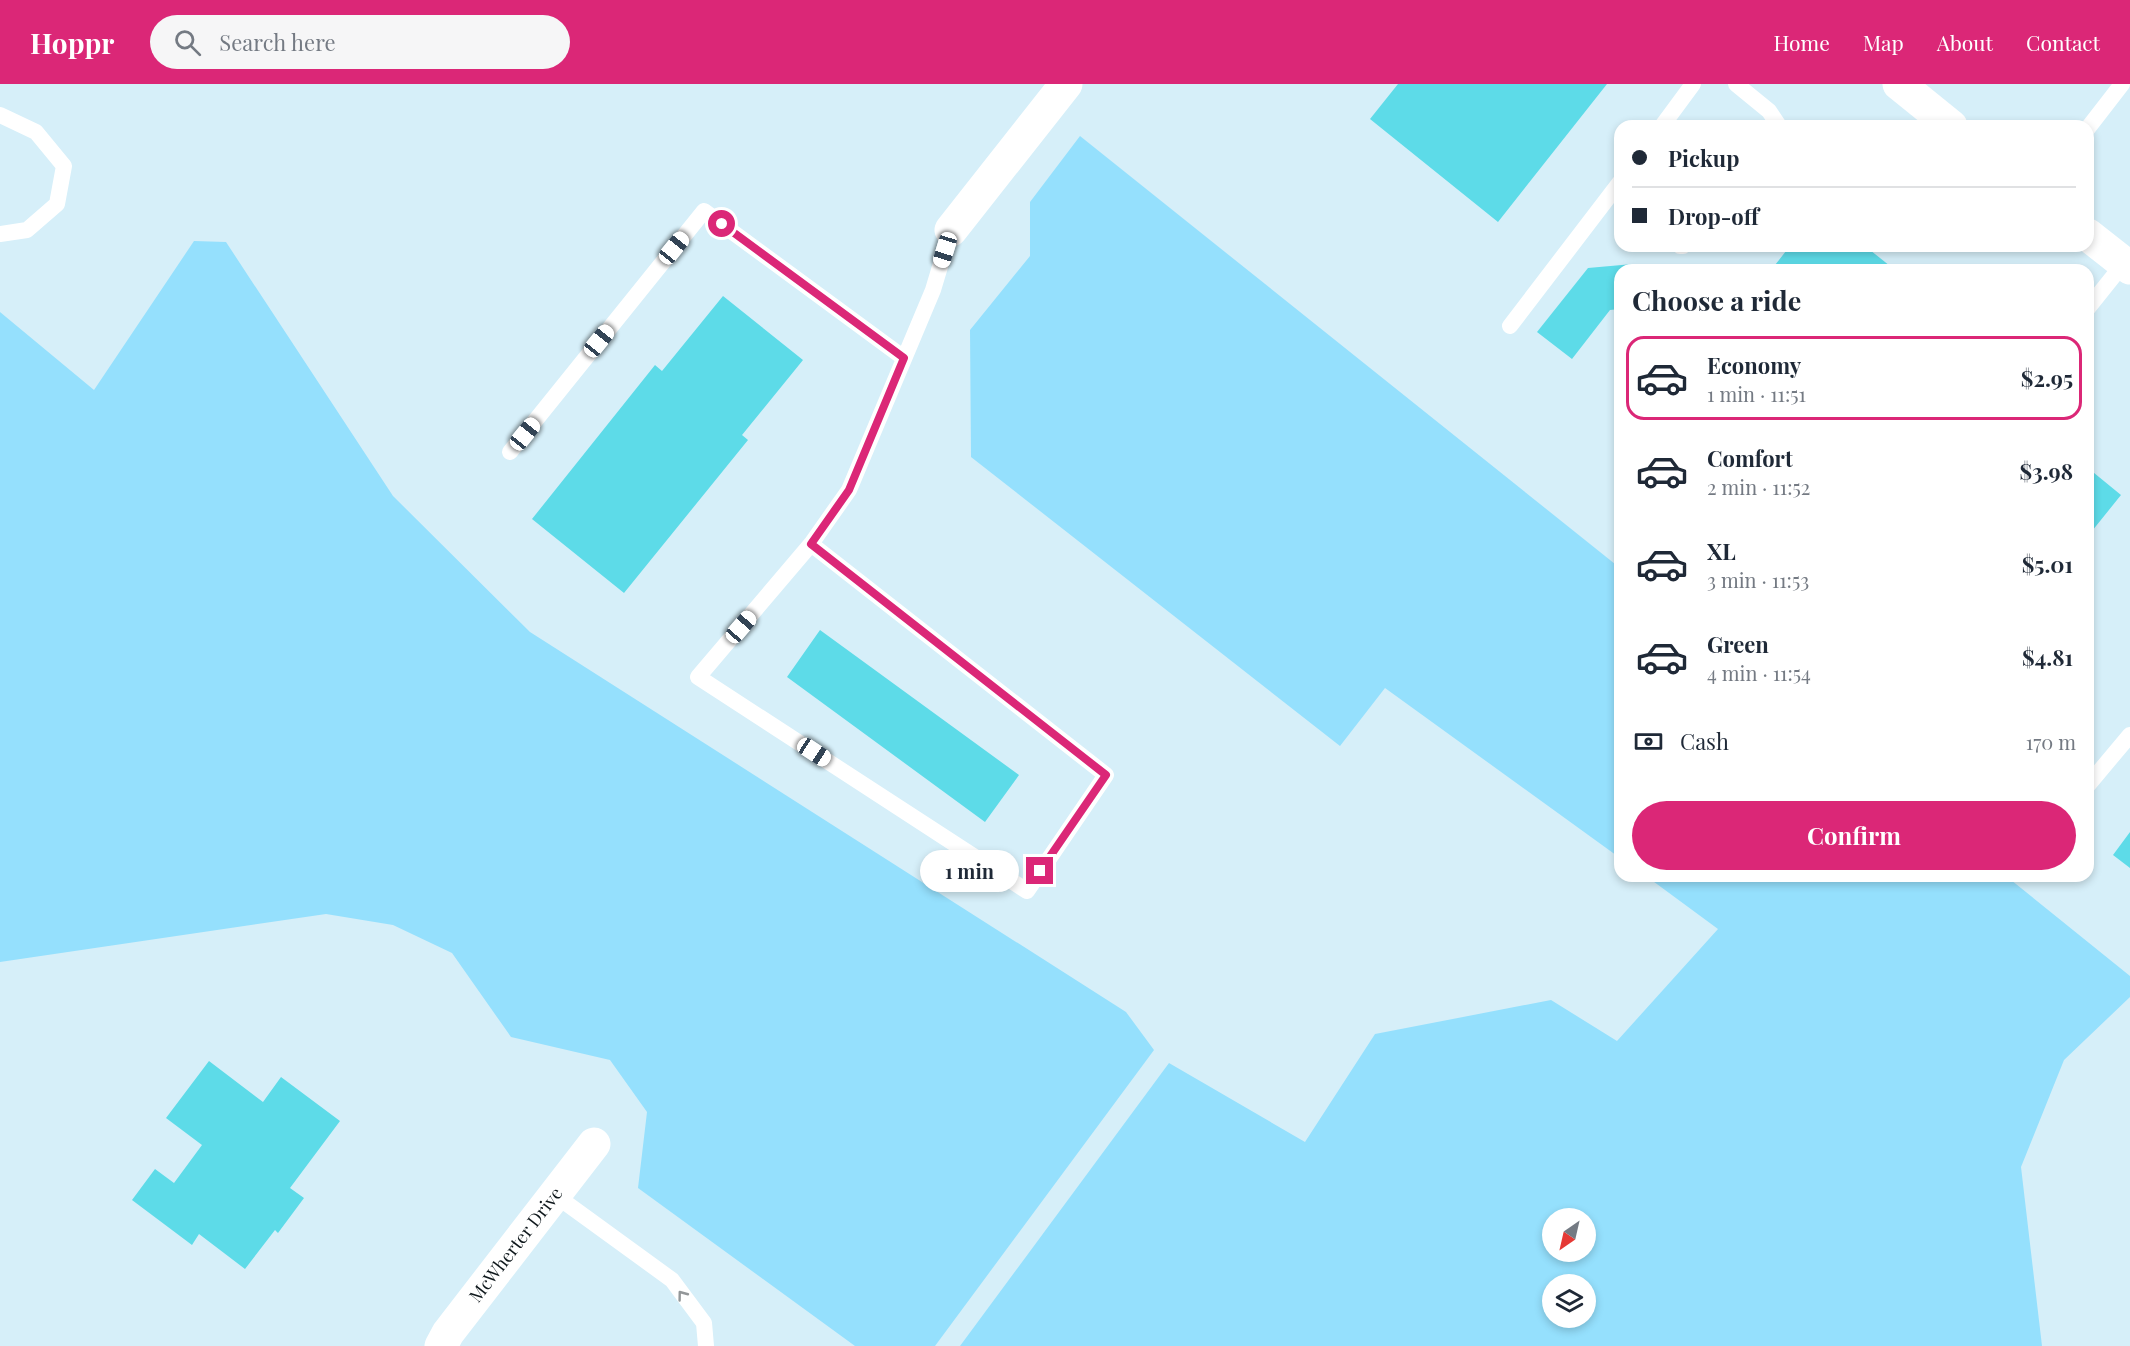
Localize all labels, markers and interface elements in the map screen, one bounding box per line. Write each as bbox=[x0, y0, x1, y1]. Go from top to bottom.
search box bbox=[150, 15, 570, 69]
text: Hoppr bbox=[30, 24, 114, 61]
icon: search bbox=[171, 26, 204, 59]
text: Search here bbox=[219, 27, 336, 57]
text: Home bbox=[1774, 28, 1830, 56]
text: Map bbox=[1863, 28, 1904, 56]
text: About bbox=[1937, 28, 1993, 56]
text: Contact bbox=[2026, 28, 2100, 56]
text: Pickup bbox=[1668, 143, 1739, 173]
text: Drop-off bbox=[1668, 201, 1759, 231]
route start bbox=[708, 210, 735, 237]
car bbox=[656, 228, 692, 268]
car bbox=[931, 230, 959, 270]
text: Choose a ride bbox=[1632, 282, 1801, 318]
car bbox=[581, 321, 617, 361]
text: Economy bbox=[1707, 350, 1801, 380]
icon: car bbox=[1635, 351, 1689, 405]
text: $2.95 bbox=[2021, 363, 2073, 393]
text: 1 min · 11:51 bbox=[1707, 380, 1806, 407]
car bbox=[507, 414, 543, 454]
text: Comfort bbox=[1707, 443, 1793, 473]
icon: car bbox=[1635, 444, 1689, 498]
text: $3.98 bbox=[2019, 456, 2073, 486]
text: 2 min · 11:52 bbox=[1707, 473, 1810, 500]
text: XL bbox=[1707, 536, 1736, 566]
icon: car bbox=[1635, 537, 1689, 591]
text: $5.01 bbox=[2022, 549, 2073, 579]
text: 3 min · 11:53 bbox=[1707, 566, 1809, 593]
car bbox=[722, 608, 760, 646]
text: Green bbox=[1707, 629, 1769, 659]
icon: car bbox=[1635, 630, 1689, 684]
text: $4.81 bbox=[2022, 642, 2073, 672]
text: 4 min · 11:54 bbox=[1707, 659, 1811, 686]
icon: cash bbox=[1632, 725, 1665, 758]
text: Cash bbox=[1680, 726, 1729, 756]
text: 170 m bbox=[2026, 728, 2076, 755]
car bbox=[794, 735, 834, 769]
button: Confirm bbox=[1632, 801, 2076, 870]
callout: 1 min bbox=[920, 850, 1019, 892]
text: 1 min bbox=[945, 857, 994, 884]
route end bbox=[1026, 857, 1053, 884]
street label: McWherter Drive bbox=[463, 1182, 567, 1307]
north arrow bbox=[1542, 1208, 1596, 1262]
map controls bbox=[1542, 1208, 1596, 1328]
button: layers bbox=[1542, 1274, 1596, 1328]
one-way arrow bbox=[679, 1290, 690, 1301]

